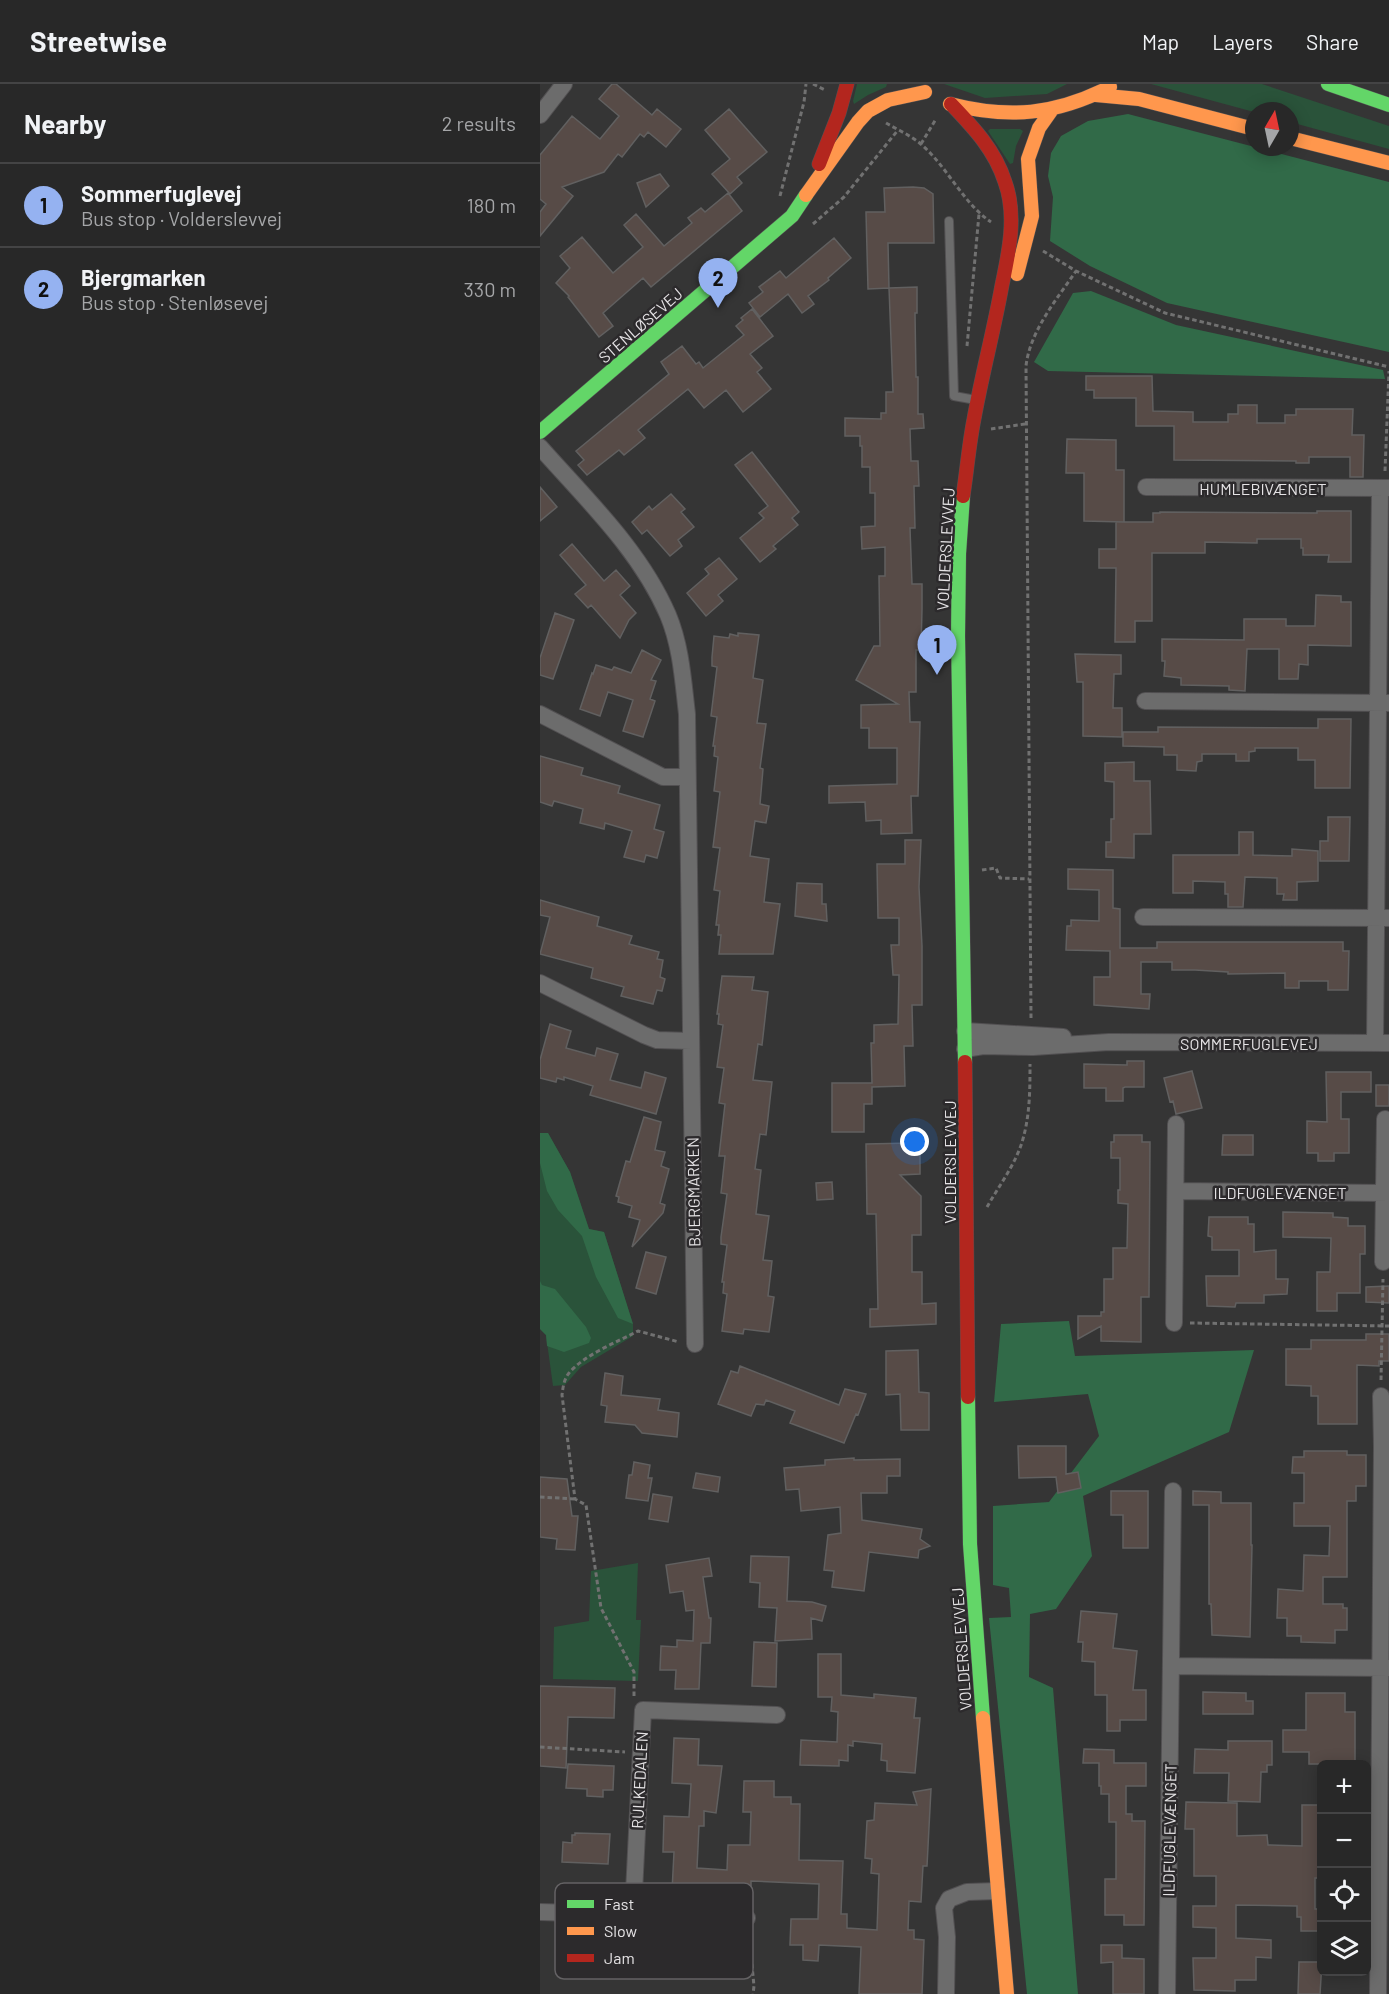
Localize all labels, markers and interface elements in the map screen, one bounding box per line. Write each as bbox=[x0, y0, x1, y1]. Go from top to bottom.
text: Streetwise bbox=[30, 24, 167, 58]
text: Map bbox=[1142, 29, 1179, 54]
text: Layers bbox=[1212, 29, 1273, 54]
text: Share bbox=[1306, 29, 1359, 54]
north arrow bbox=[1245, 102, 1299, 156]
text: Nearby bbox=[24, 108, 106, 139]
text: 2 results bbox=[442, 111, 516, 135]
text: Sommerfuglevej bbox=[81, 180, 241, 206]
text: 1 bbox=[40, 193, 47, 217]
text: 180 m bbox=[467, 193, 516, 217]
text: Bus stop · Volderslevvej bbox=[81, 206, 282, 230]
pin: 2 bbox=[698, 258, 738, 308]
text: Bjergmarken bbox=[81, 264, 206, 290]
text: 2 bbox=[38, 277, 49, 301]
text: 330 m bbox=[464, 277, 516, 301]
street label: STENLØSEVEJ bbox=[594, 283, 686, 367]
text: Bus stop · Stenløsevej bbox=[81, 290, 268, 314]
street label: HUMLEBIVÆNGET bbox=[1199, 479, 1327, 498]
street label: VOLDERSLEVVEJ bbox=[932, 487, 958, 611]
pin: 1 bbox=[918, 626, 956, 675]
street label: SOMMERFUGLEVEJ bbox=[1180, 1034, 1318, 1053]
street label: VOLDERSLEVVEJ bbox=[940, 1100, 959, 1224]
your location bbox=[900, 1127, 929, 1156]
street label: BJERGMARKEN bbox=[683, 1137, 703, 1247]
street label: ILDFUGLEVÆNGET bbox=[1213, 1183, 1347, 1202]
street label: VOLDERSLEVVEJ bbox=[947, 1587, 975, 1711]
street label: RULKEDALEN bbox=[627, 1731, 651, 1829]
map controls bbox=[1317, 1760, 1371, 1976]
button: + bbox=[1317, 1760, 1371, 1814]
street label: ILDFUGLEVÆNGET bbox=[1158, 1763, 1180, 1897]
button: − bbox=[1317, 1814, 1371, 1868]
button: locate bbox=[1317, 1868, 1371, 1922]
legend bbox=[555, 1883, 753, 1979]
text: Fast bbox=[604, 1894, 634, 1913]
text: Slow bbox=[604, 1921, 637, 1940]
button: layers bbox=[1317, 1922, 1371, 1976]
text: Jam bbox=[604, 1948, 635, 1967]

